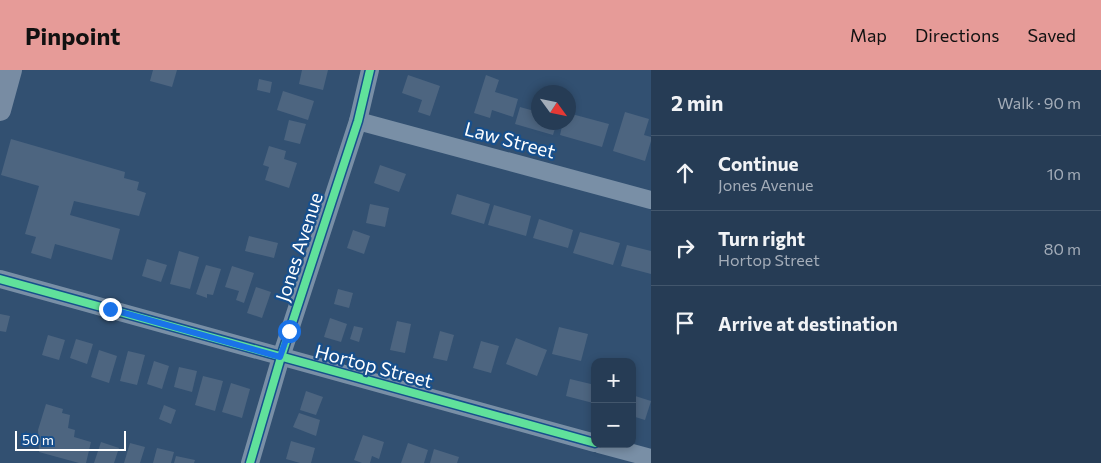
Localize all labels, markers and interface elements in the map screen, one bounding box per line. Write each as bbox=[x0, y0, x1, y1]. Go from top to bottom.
text: Pinpoint bbox=[25, 21, 120, 50]
text: Map bbox=[850, 24, 887, 46]
text: Directions bbox=[915, 24, 999, 46]
text: Saved bbox=[1027, 24, 1076, 46]
north arrow bbox=[531, 85, 576, 130]
text: 2 min bbox=[671, 90, 723, 115]
text: Walk · 90 m bbox=[997, 93, 1081, 112]
street label: Law Street bbox=[462, 116, 558, 163]
text: Continue bbox=[718, 152, 798, 175]
icon: ahead bbox=[671, 159, 699, 187]
text: 10 m bbox=[1047, 164, 1081, 183]
text: Jones Avenue bbox=[718, 175, 814, 194]
street label: Jones Avenue bbox=[270, 189, 327, 304]
text: Turn right bbox=[718, 227, 805, 250]
icon: right bbox=[671, 234, 699, 262]
text: 80 m bbox=[1044, 239, 1081, 258]
text: Hortop Street bbox=[718, 250, 820, 269]
route end bbox=[99, 298, 122, 321]
icon: arrive bbox=[671, 309, 699, 337]
text: Arrive at destination bbox=[718, 312, 898, 335]
route start bbox=[278, 320, 301, 343]
street label: Hortop Street bbox=[313, 339, 436, 392]
map controls bbox=[591, 358, 636, 448]
button: + bbox=[591, 358, 636, 403]
button: − bbox=[591, 403, 636, 448]
scale bar bbox=[15, 428, 126, 451]
text: 50 m bbox=[22, 431, 54, 448]

